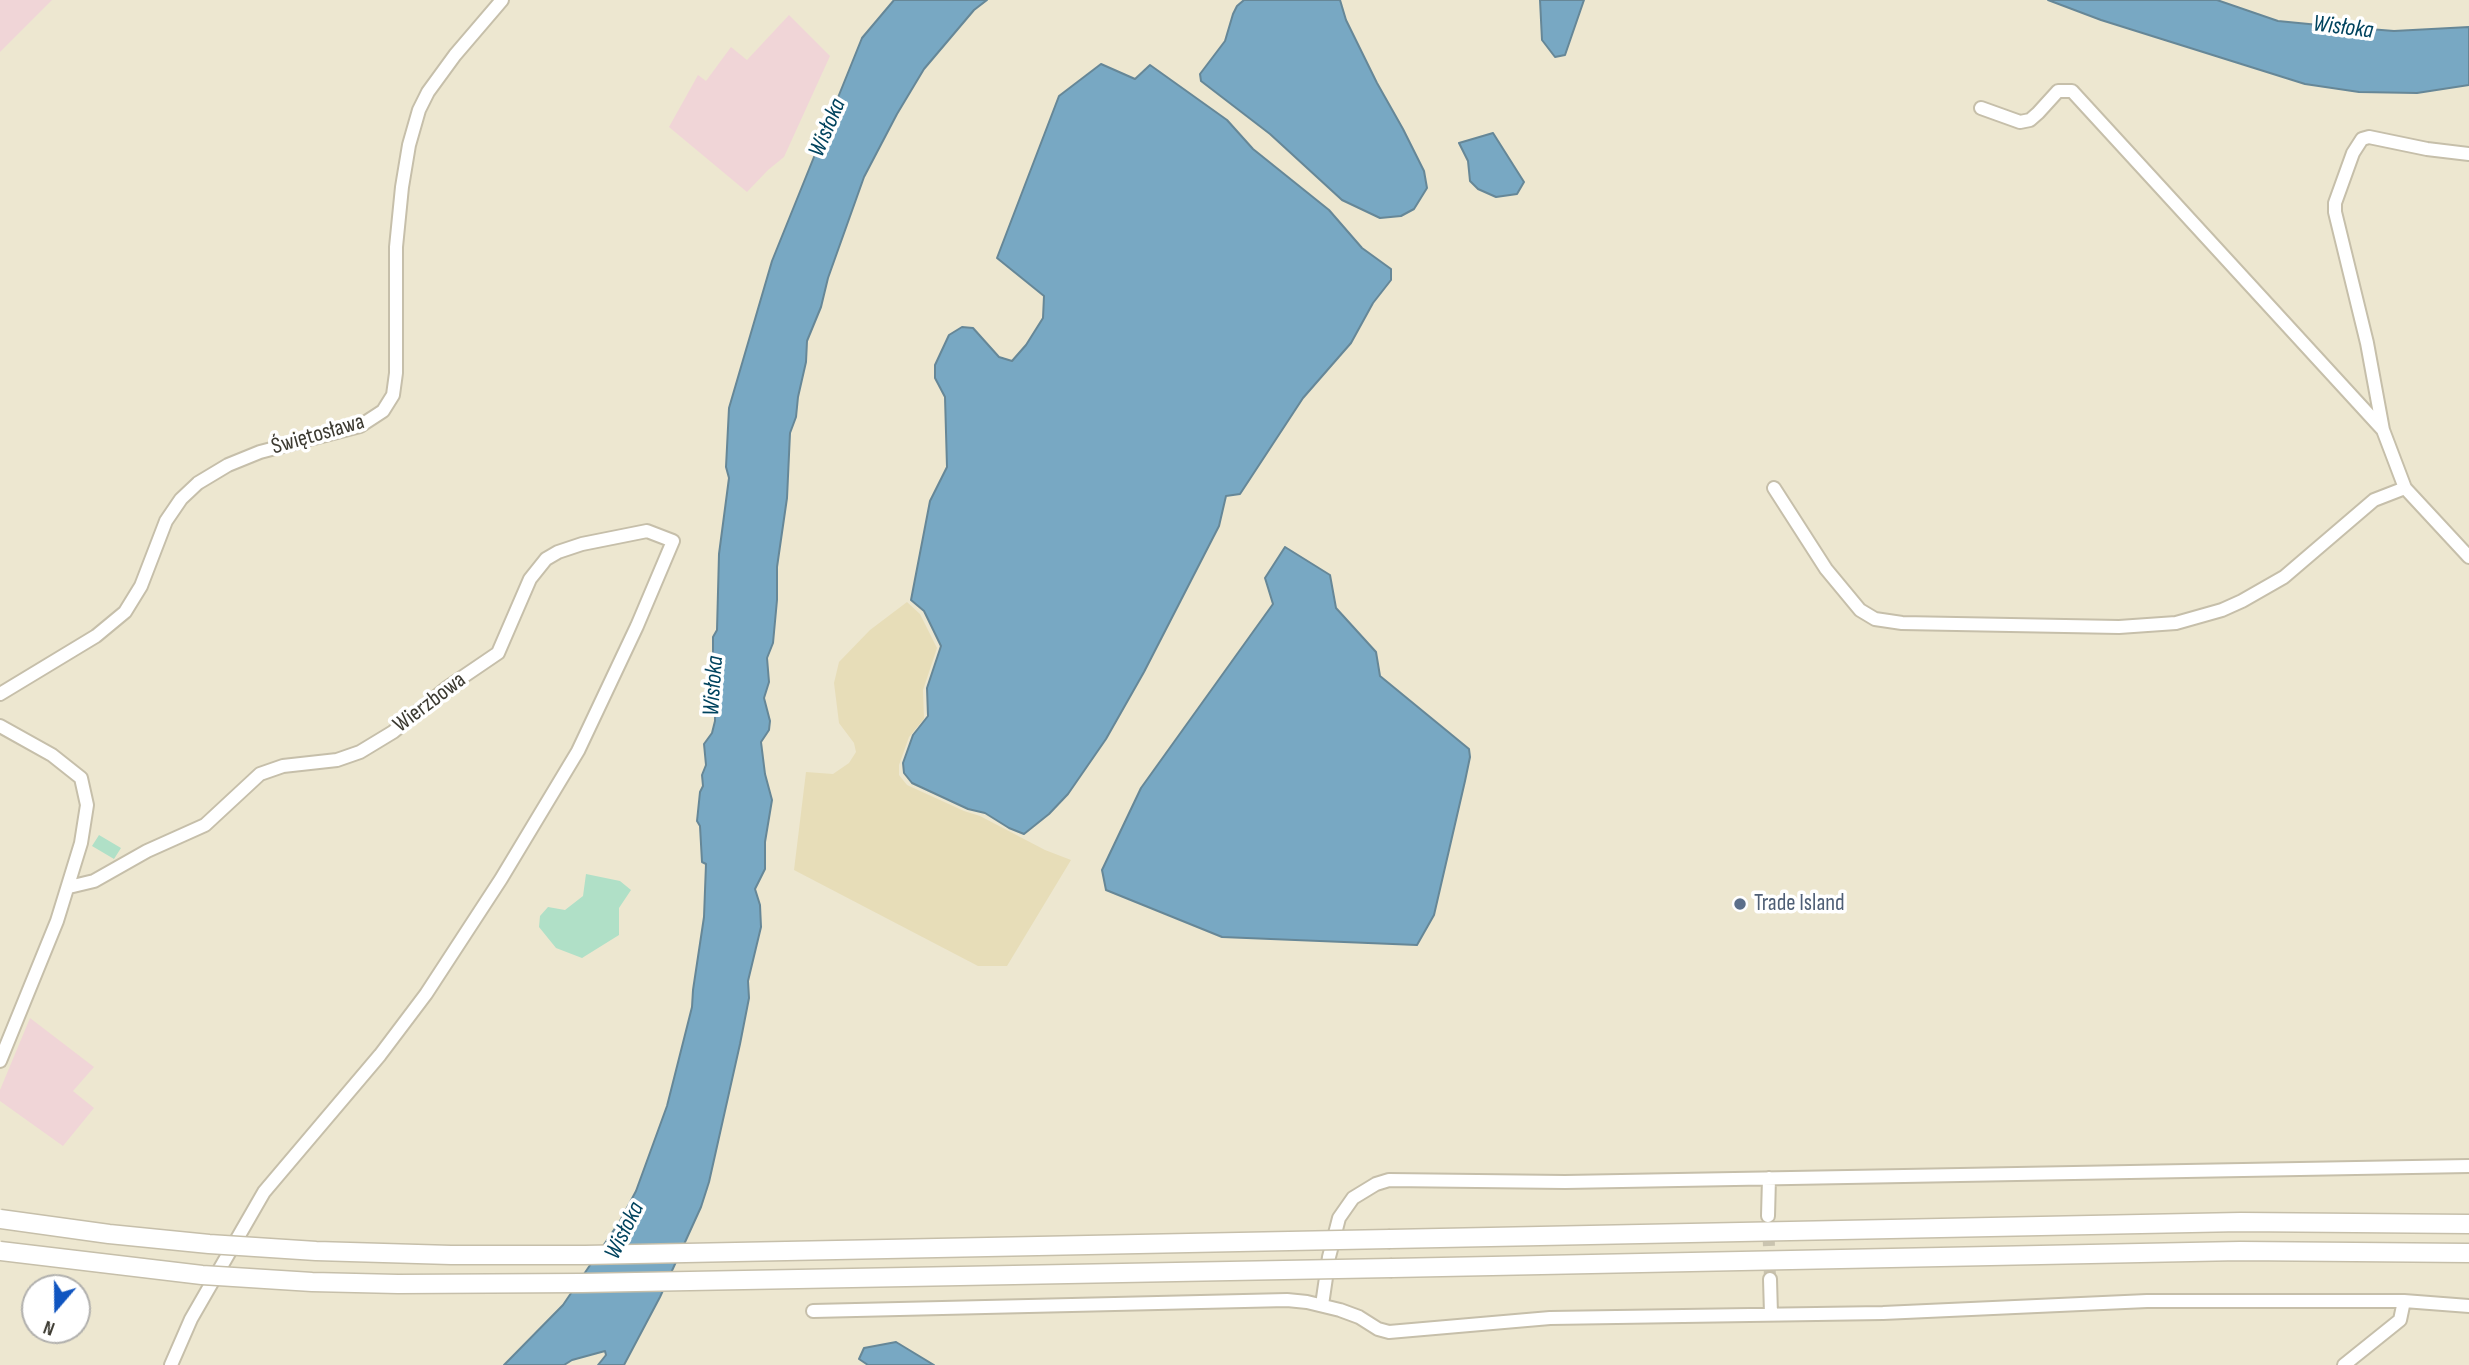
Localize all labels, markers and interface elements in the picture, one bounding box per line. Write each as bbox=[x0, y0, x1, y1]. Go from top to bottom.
water label: Wisłoka bbox=[2311, 10, 2375, 46]
water label: Wisłoka bbox=[803, 95, 853, 161]
street label: Świętosława bbox=[268, 409, 368, 461]
water label: Wisłoka bbox=[698, 655, 730, 717]
street label: Wierzbowa bbox=[388, 667, 472, 739]
place label: Trade Island bbox=[1754, 890, 1845, 918]
marker: Trade Island bbox=[1732, 896, 1748, 912]
water label: Wisłoka bbox=[599, 1198, 651, 1264]
north arrow bbox=[21, 1274, 91, 1344]
text: N bbox=[41, 1315, 58, 1340]

